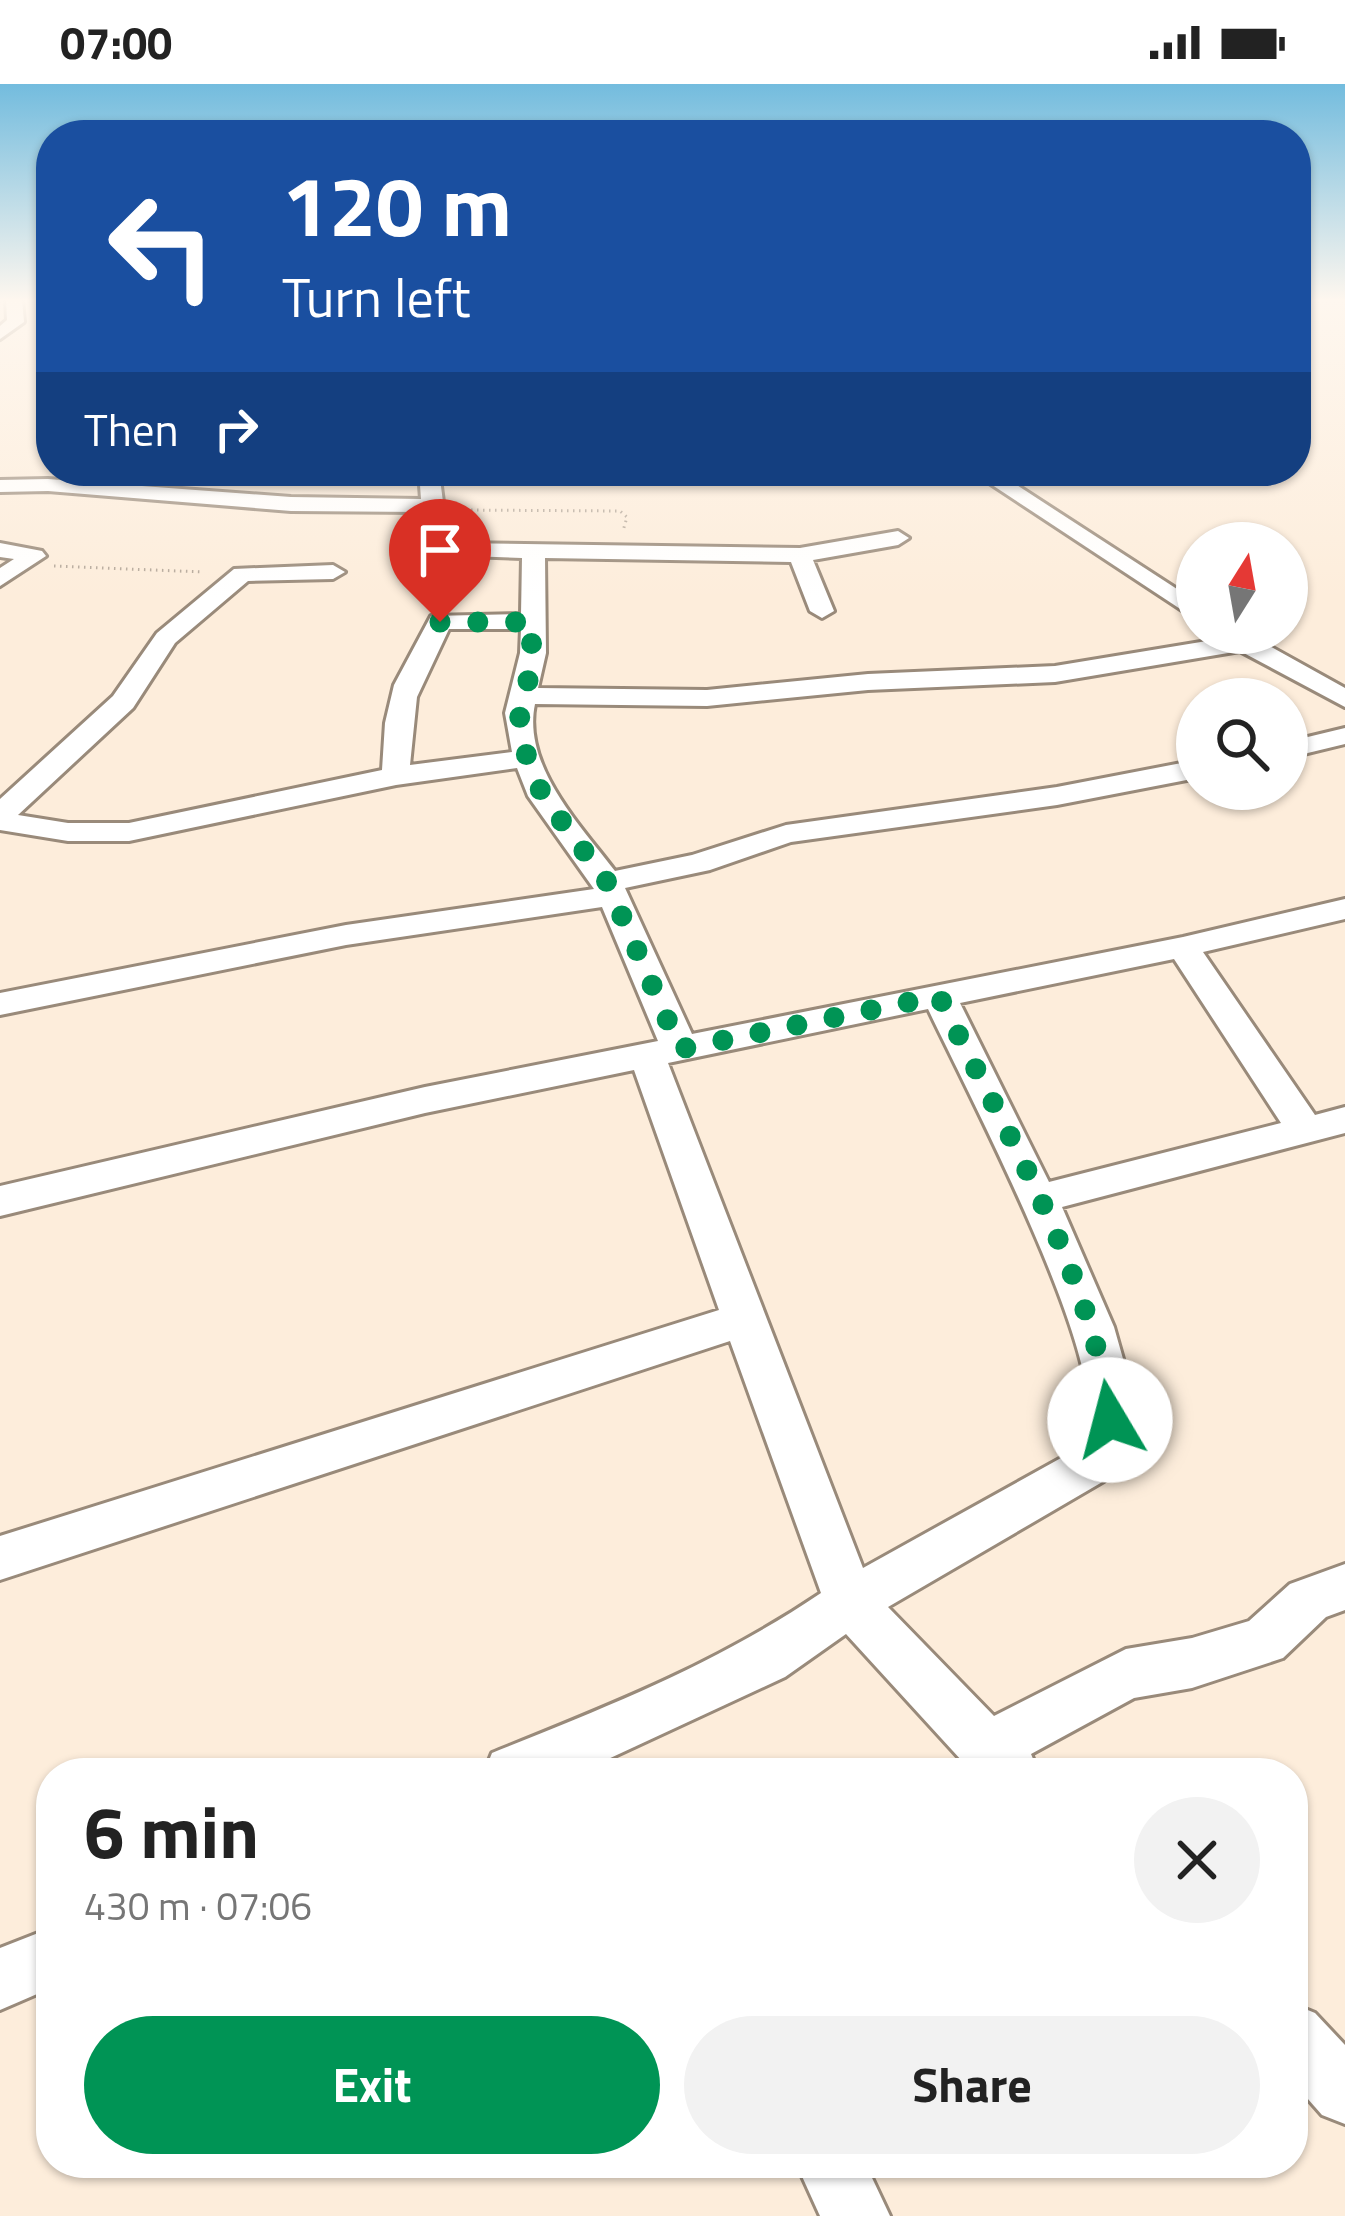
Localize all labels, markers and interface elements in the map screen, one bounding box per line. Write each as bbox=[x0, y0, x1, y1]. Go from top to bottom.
text: 07:00 bbox=[60, 8, 172, 76]
text: 120 m bbox=[282, 141, 512, 269]
icon: left bbox=[84, 168, 240, 324]
text: Turn left bbox=[282, 256, 471, 338]
text: Then bbox=[84, 395, 179, 463]
icon: right bbox=[203, 396, 269, 462]
pin bbox=[389, 499, 491, 622]
icon: arrive bbox=[407, 517, 473, 583]
north arrow bbox=[1176, 522, 1308, 654]
map controls bbox=[1176, 522, 1308, 810]
button: search bbox=[1176, 678, 1308, 810]
position arrow bbox=[1047, 1357, 1173, 1483]
text: 6 min bbox=[84, 1776, 259, 1886]
button: close bbox=[1134, 1797, 1260, 1923]
text: 430 m · 07:06 bbox=[84, 1876, 312, 1935]
button: Exit bbox=[84, 2016, 660, 2154]
button: Share bbox=[684, 2016, 1260, 2154]

